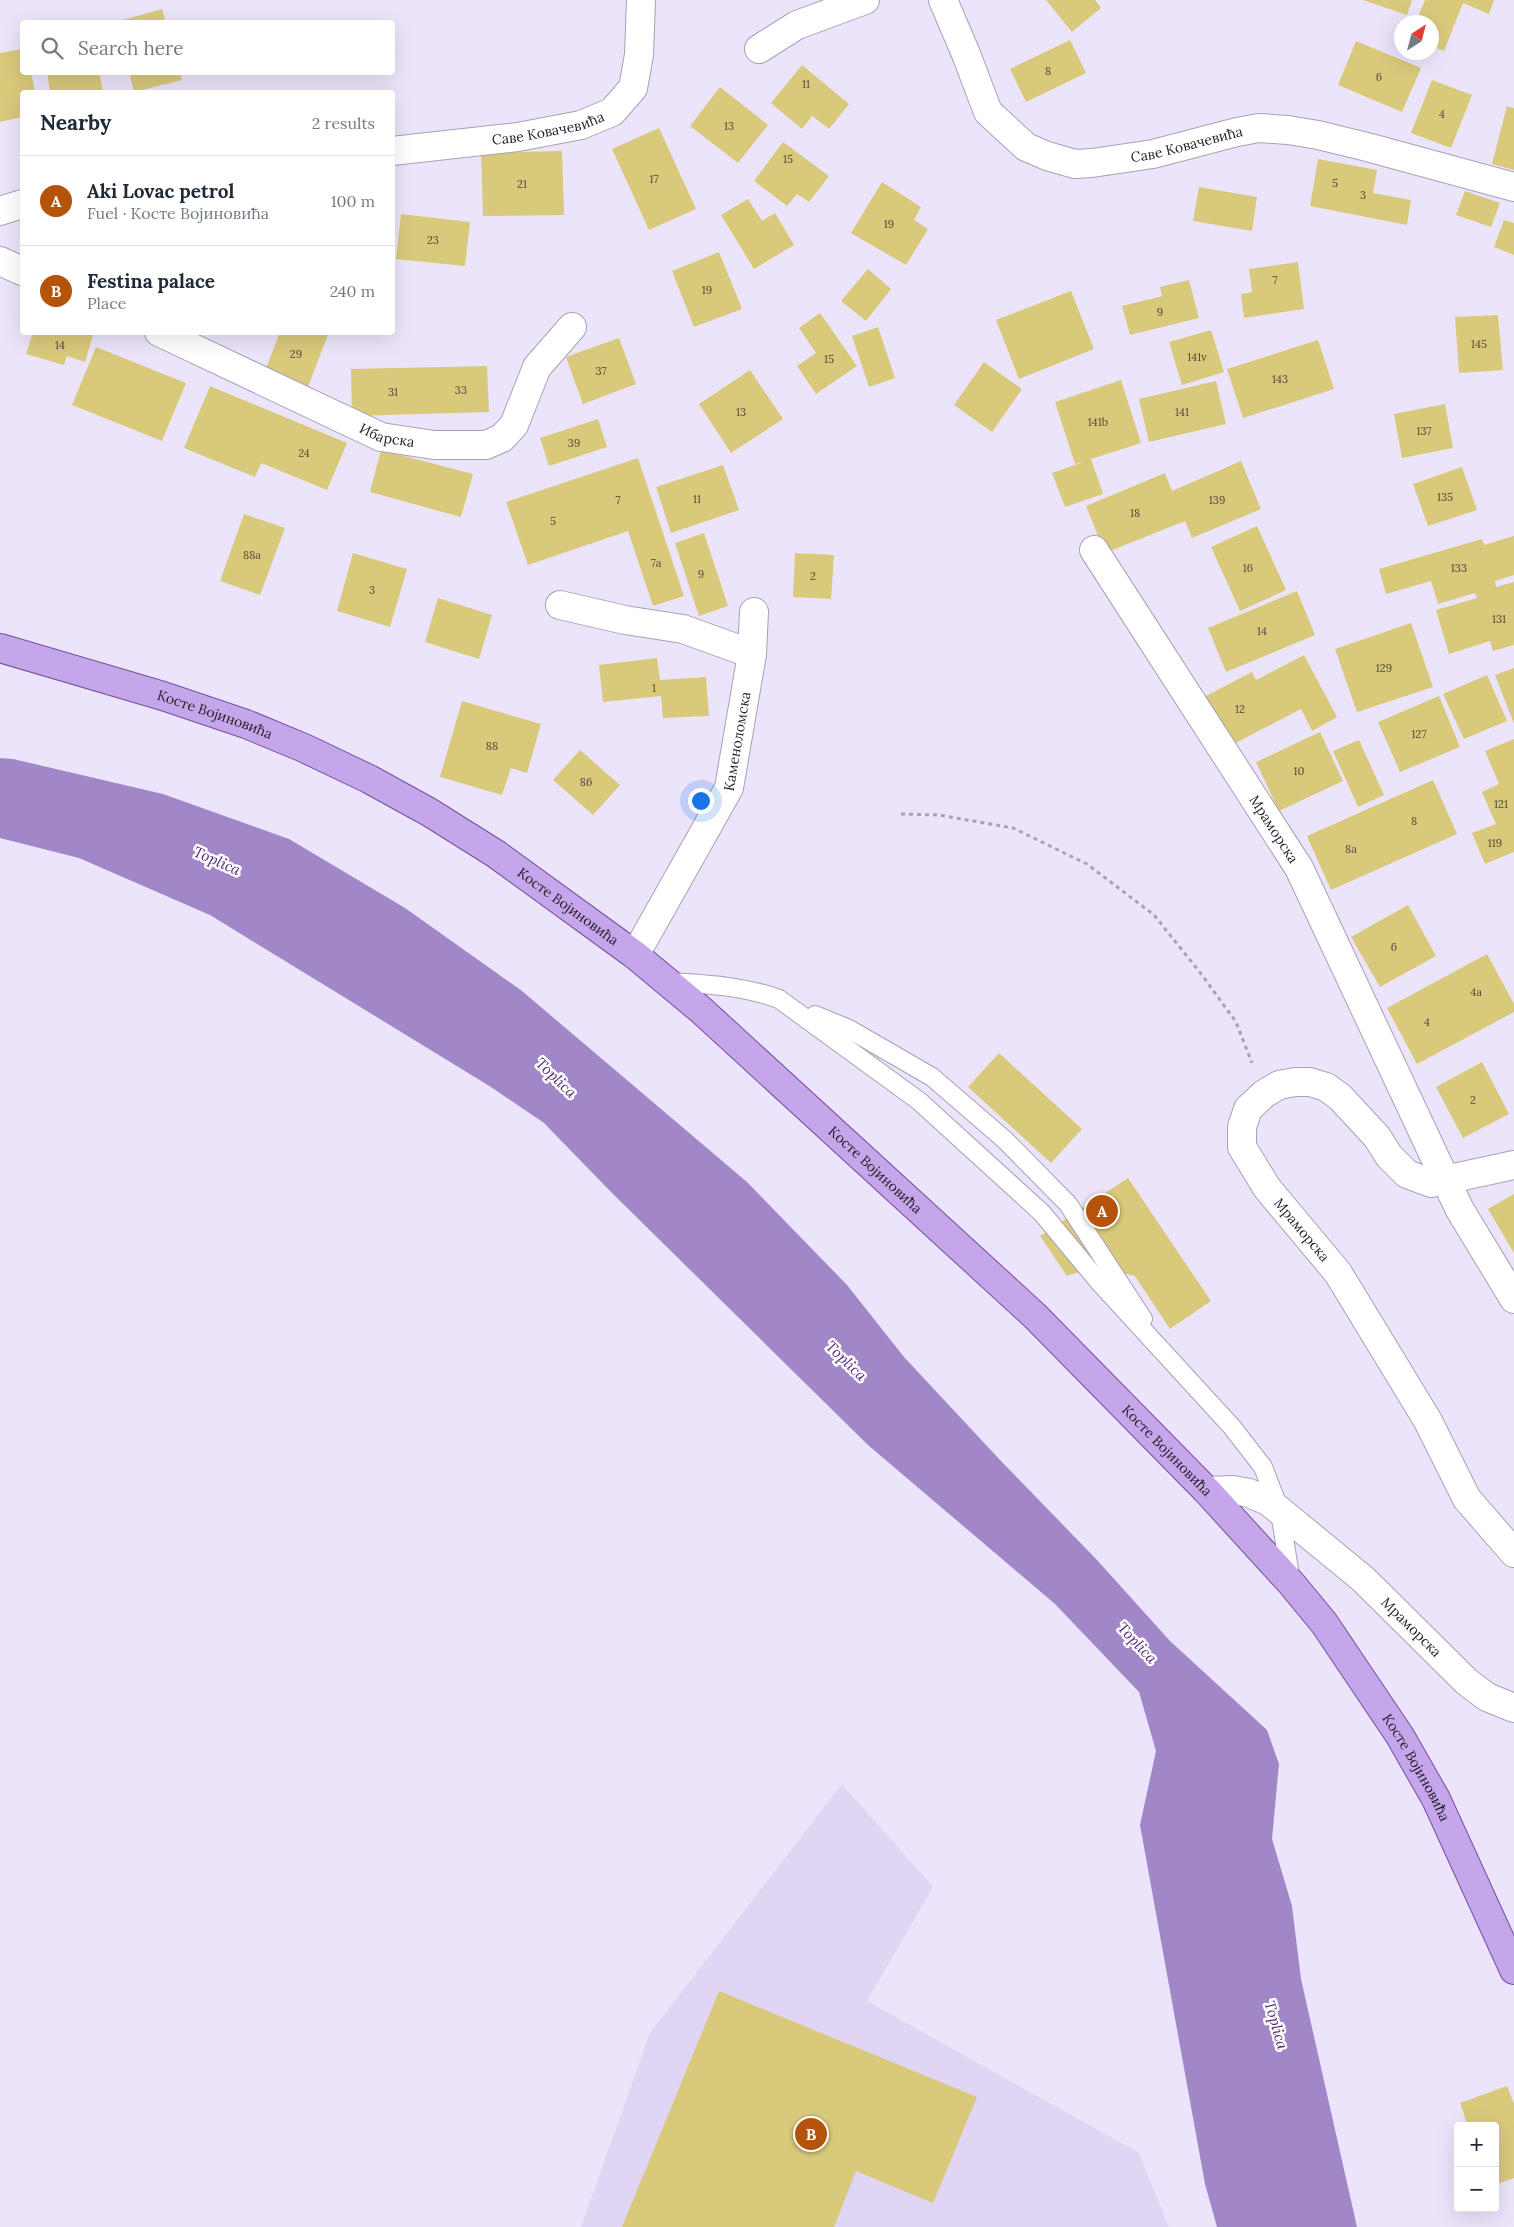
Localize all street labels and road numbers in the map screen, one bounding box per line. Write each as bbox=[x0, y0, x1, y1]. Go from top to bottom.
street label: Саве Ковачевића bbox=[491, 107, 607, 149]
street label: Саве Ковачевића bbox=[1129, 122, 1244, 166]
street label: Ибарска bbox=[357, 419, 416, 451]
street label: Косте Војиновића bbox=[155, 686, 275, 743]
street label: Каменоломска bbox=[720, 690, 754, 792]
street label: Мраморска bbox=[1245, 792, 1302, 867]
street label: Косте Војиновића bbox=[514, 863, 622, 949]
street label: Косте Војиновића bbox=[825, 1122, 926, 1217]
street label: Мраморска bbox=[1270, 1194, 1334, 1265]
street label: Косте Војиновића bbox=[1118, 1401, 1216, 1500]
street label: Мраморска bbox=[1378, 1593, 1445, 1661]
street label: Косте Војиновића bbox=[1378, 1710, 1454, 1824]

